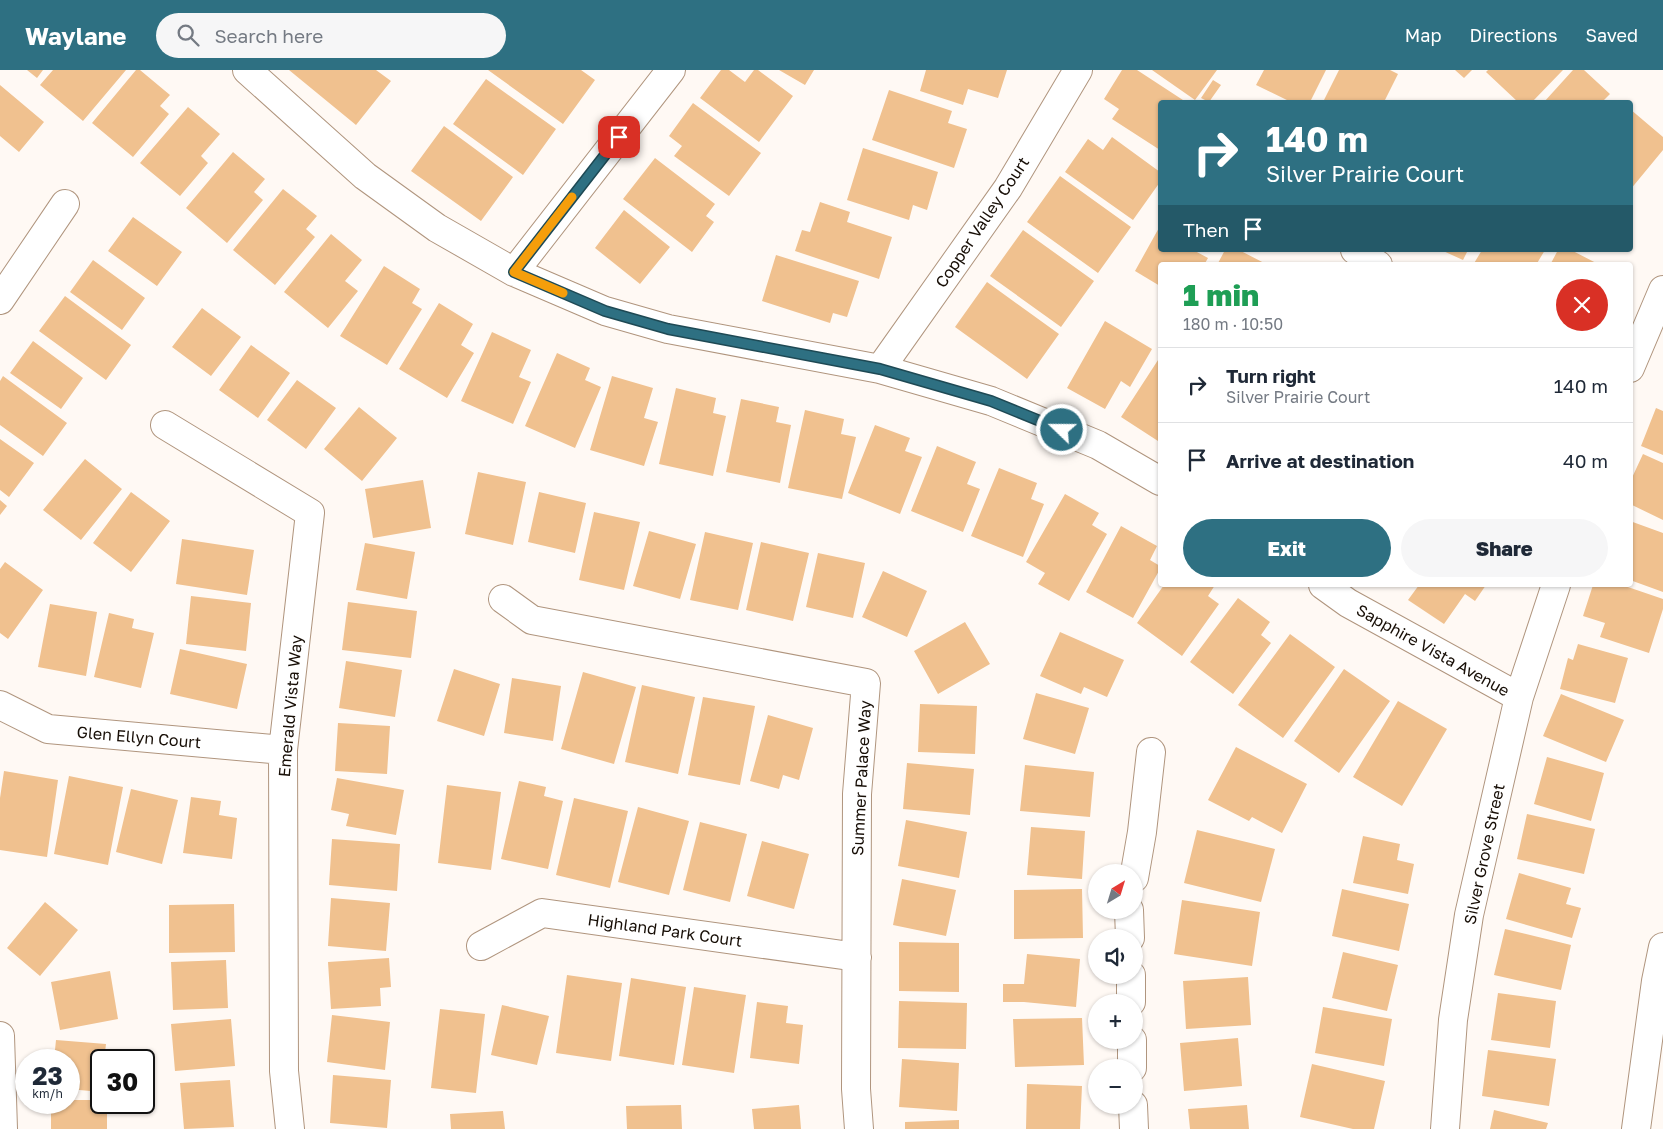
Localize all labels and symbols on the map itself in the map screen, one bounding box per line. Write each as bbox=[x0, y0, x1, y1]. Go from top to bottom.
pin bbox=[598, 116, 640, 158]
street label: Copper Valley Court bbox=[931, 153, 1033, 291]
position arrow bbox=[1035, 403, 1087, 455]
street label: Sapphire Vista Avenue bbox=[1353, 600, 1513, 700]
street label: Emerald Vista Way bbox=[274, 634, 306, 778]
street label: Summer Palace Way bbox=[847, 700, 875, 856]
street label: Glen Ellyn Court bbox=[76, 722, 202, 752]
street label: Silver Grove Street bbox=[1459, 782, 1509, 926]
north arrow bbox=[1088, 864, 1142, 919]
street label: Highland Park Court bbox=[586, 909, 744, 951]
speed limit sign: 30 bbox=[90, 1049, 155, 1114]

